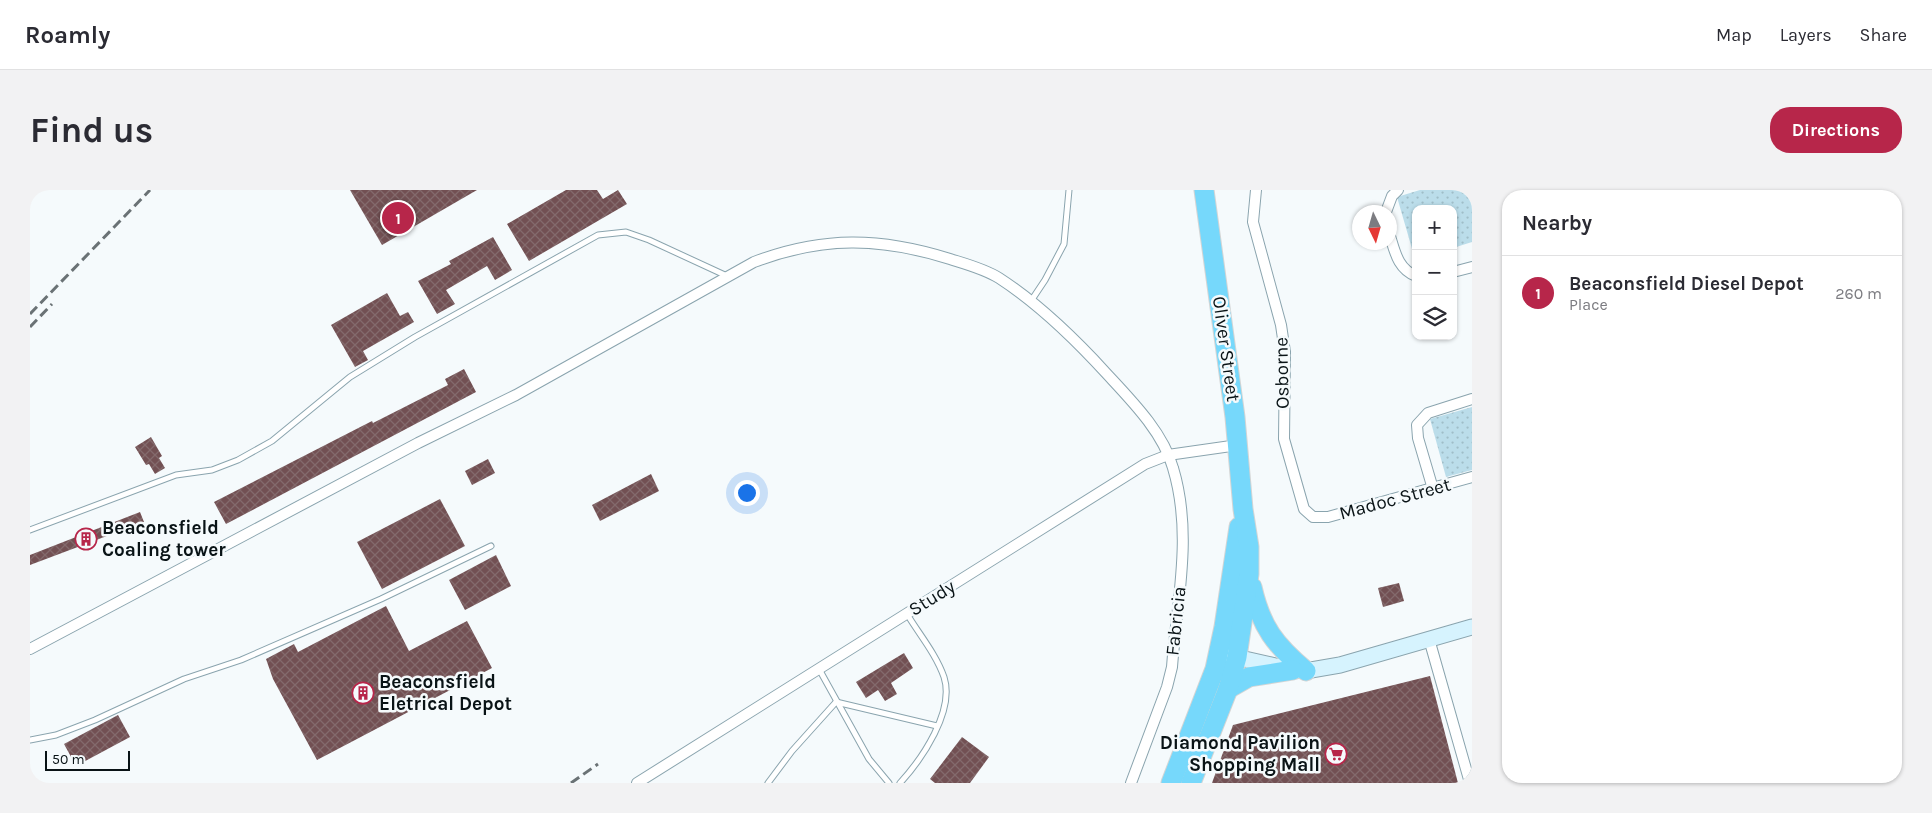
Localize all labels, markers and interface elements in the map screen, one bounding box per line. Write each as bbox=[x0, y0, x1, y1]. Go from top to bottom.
text: Roamly bbox=[25, 21, 110, 49]
text: Map bbox=[1716, 24, 1752, 46]
text: Layers bbox=[1780, 24, 1832, 46]
text: Share bbox=[1860, 24, 1907, 46]
button: Directions bbox=[1770, 107, 1902, 153]
text: Find us bbox=[30, 110, 153, 151]
pin: 1 bbox=[382, 199, 414, 237]
north arrow bbox=[1352, 205, 1397, 250]
map controls bbox=[1412, 205, 1457, 340]
button: + bbox=[1412, 205, 1457, 250]
text: Nearby bbox=[1522, 211, 1592, 235]
button: − bbox=[1412, 250, 1457, 295]
text: Beaconsfield Diesel Depot bbox=[1569, 273, 1804, 295]
text: 1 bbox=[1535, 284, 1541, 303]
text: 260 m bbox=[1835, 284, 1882, 303]
street label: Oliver Street bbox=[1208, 295, 1244, 403]
button: layers bbox=[1412, 295, 1457, 340]
text: Place bbox=[1569, 295, 1608, 314]
street label: Osborne bbox=[1270, 337, 1294, 409]
street label: Madoc Street bbox=[1337, 474, 1453, 524]
your location bbox=[734, 480, 760, 506]
place label: Beaconsfield Coaling tower bbox=[102, 517, 226, 561]
building icon: Beaconsfield Coaling tower bbox=[74, 527, 98, 551]
street label: Study bbox=[905, 575, 959, 621]
street label: Fabricia bbox=[1161, 585, 1191, 657]
place label: Beaconsfield Eletrical Depot bbox=[379, 671, 512, 715]
building icon: Beaconsfield Eletrical Depot bbox=[351, 681, 375, 705]
place label: Diamond Pavilion Shopping Mall bbox=[1160, 732, 1320, 776]
supermarket icon: Diamond Pavilion Shopping Mall bbox=[1324, 742, 1348, 766]
scale bar bbox=[45, 748, 130, 771]
text: 50 m bbox=[52, 751, 85, 768]

